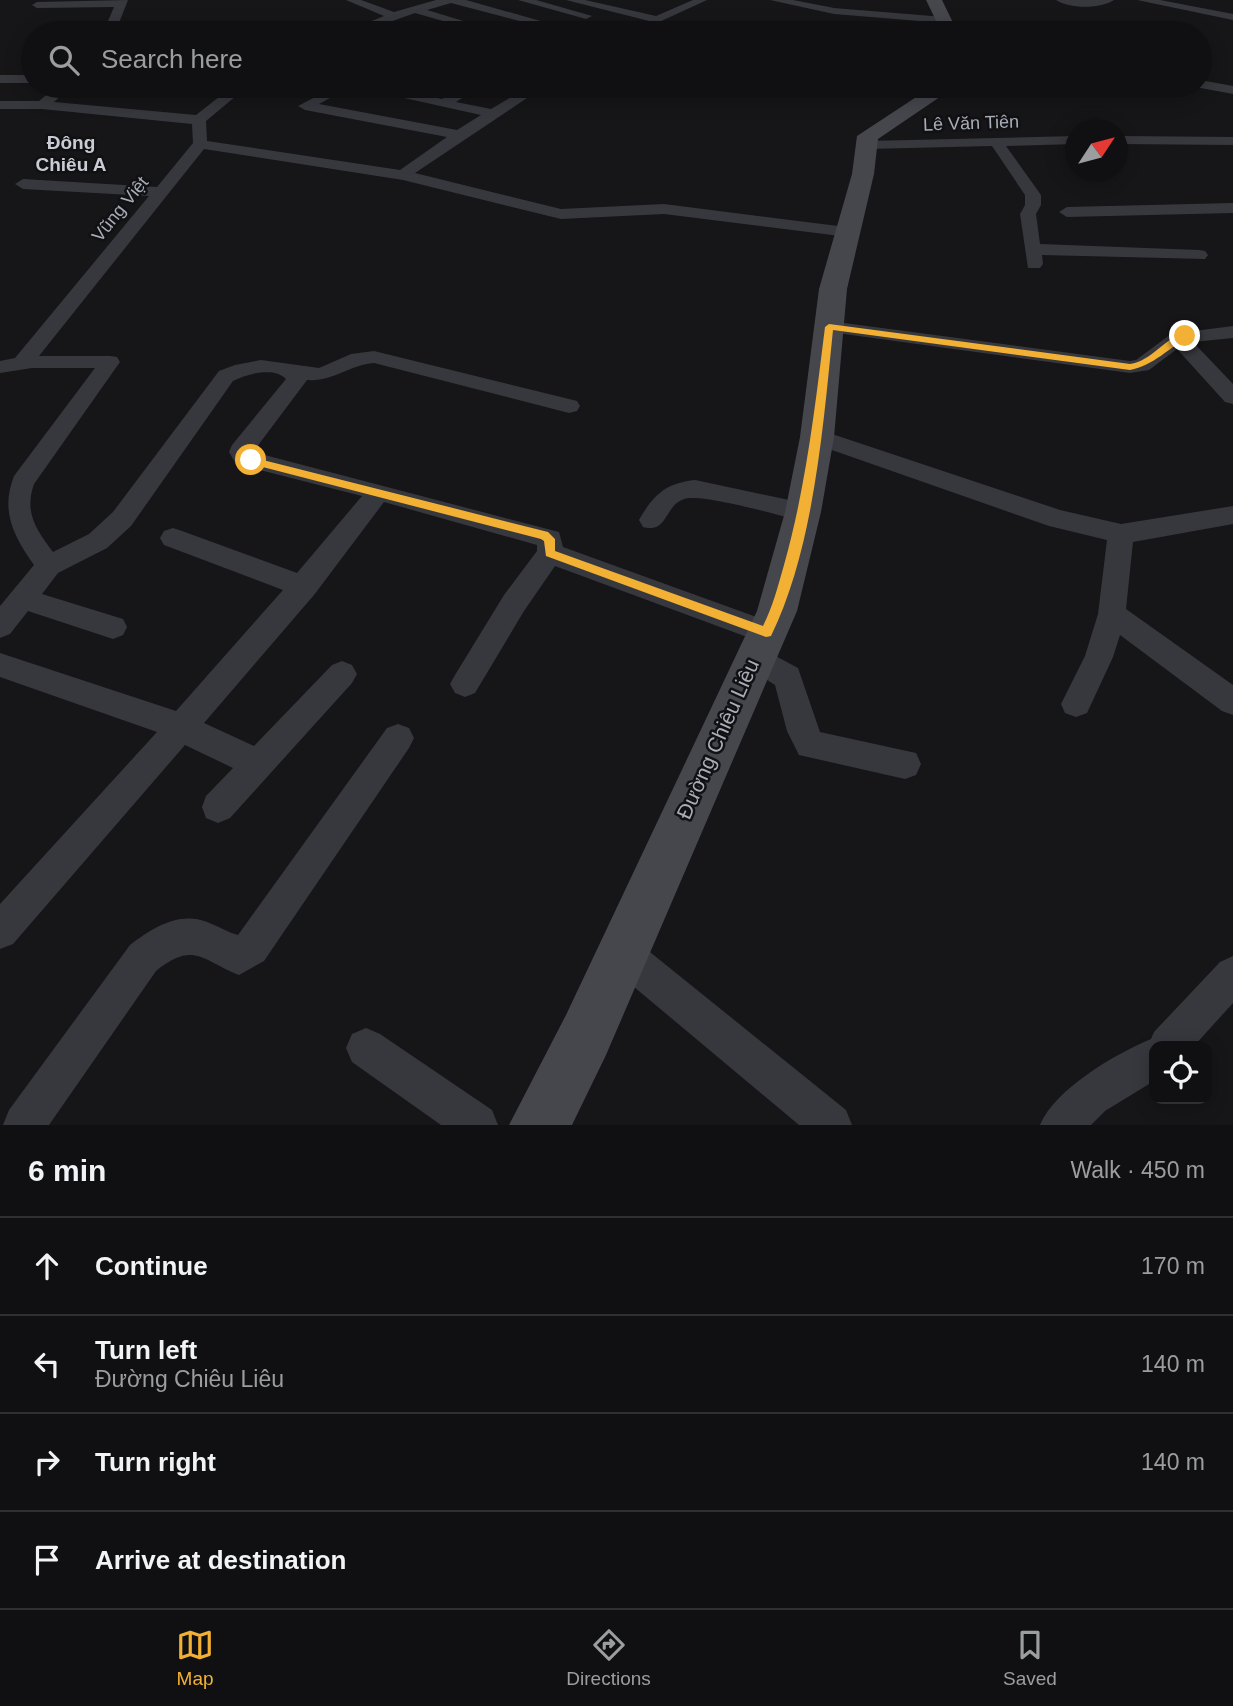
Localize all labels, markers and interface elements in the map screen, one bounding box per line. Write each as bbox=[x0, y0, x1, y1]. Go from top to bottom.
search box bbox=[21, 21, 1212, 98]
icon: search bbox=[45, 41, 83, 79]
text: Search here bbox=[101, 44, 243, 74]
street label: Lê Văn Tiên bbox=[923, 111, 1019, 135]
north arrow bbox=[1065, 119, 1128, 182]
district label: Đông Chiêu A bbox=[35, 132, 107, 175]
street label: Vũng Việt bbox=[88, 173, 152, 245]
route end bbox=[1169, 320, 1200, 351]
route start bbox=[235, 444, 266, 475]
street label: Đường Chiêu Liêu bbox=[672, 655, 763, 822]
map controls bbox=[1149, 1041, 1212, 1104]
button: locate bbox=[1149, 1041, 1212, 1104]
text: 6 min bbox=[28, 1154, 106, 1187]
text: Walk · 450 m bbox=[1070, 1157, 1205, 1183]
icon: ahead bbox=[28, 1247, 66, 1285]
text: Continue bbox=[95, 1251, 208, 1281]
text: 170 m bbox=[1141, 1253, 1205, 1279]
text: Turn left bbox=[95, 1335, 197, 1365]
icon: left bbox=[28, 1345, 66, 1383]
text: 140 m bbox=[1141, 1351, 1205, 1377]
text: Đường Chiêu Liêu bbox=[95, 1366, 284, 1392]
icon: right bbox=[28, 1443, 66, 1481]
text: Turn right bbox=[95, 1447, 216, 1477]
text: 140 m bbox=[1141, 1449, 1205, 1475]
icon: arrive bbox=[28, 1541, 66, 1579]
text: Arrive at destination bbox=[95, 1545, 346, 1575]
tab: Map bbox=[176, 1626, 214, 1690]
tab: Directions bbox=[566, 1626, 651, 1690]
tab: Saved bbox=[1003, 1626, 1057, 1690]

